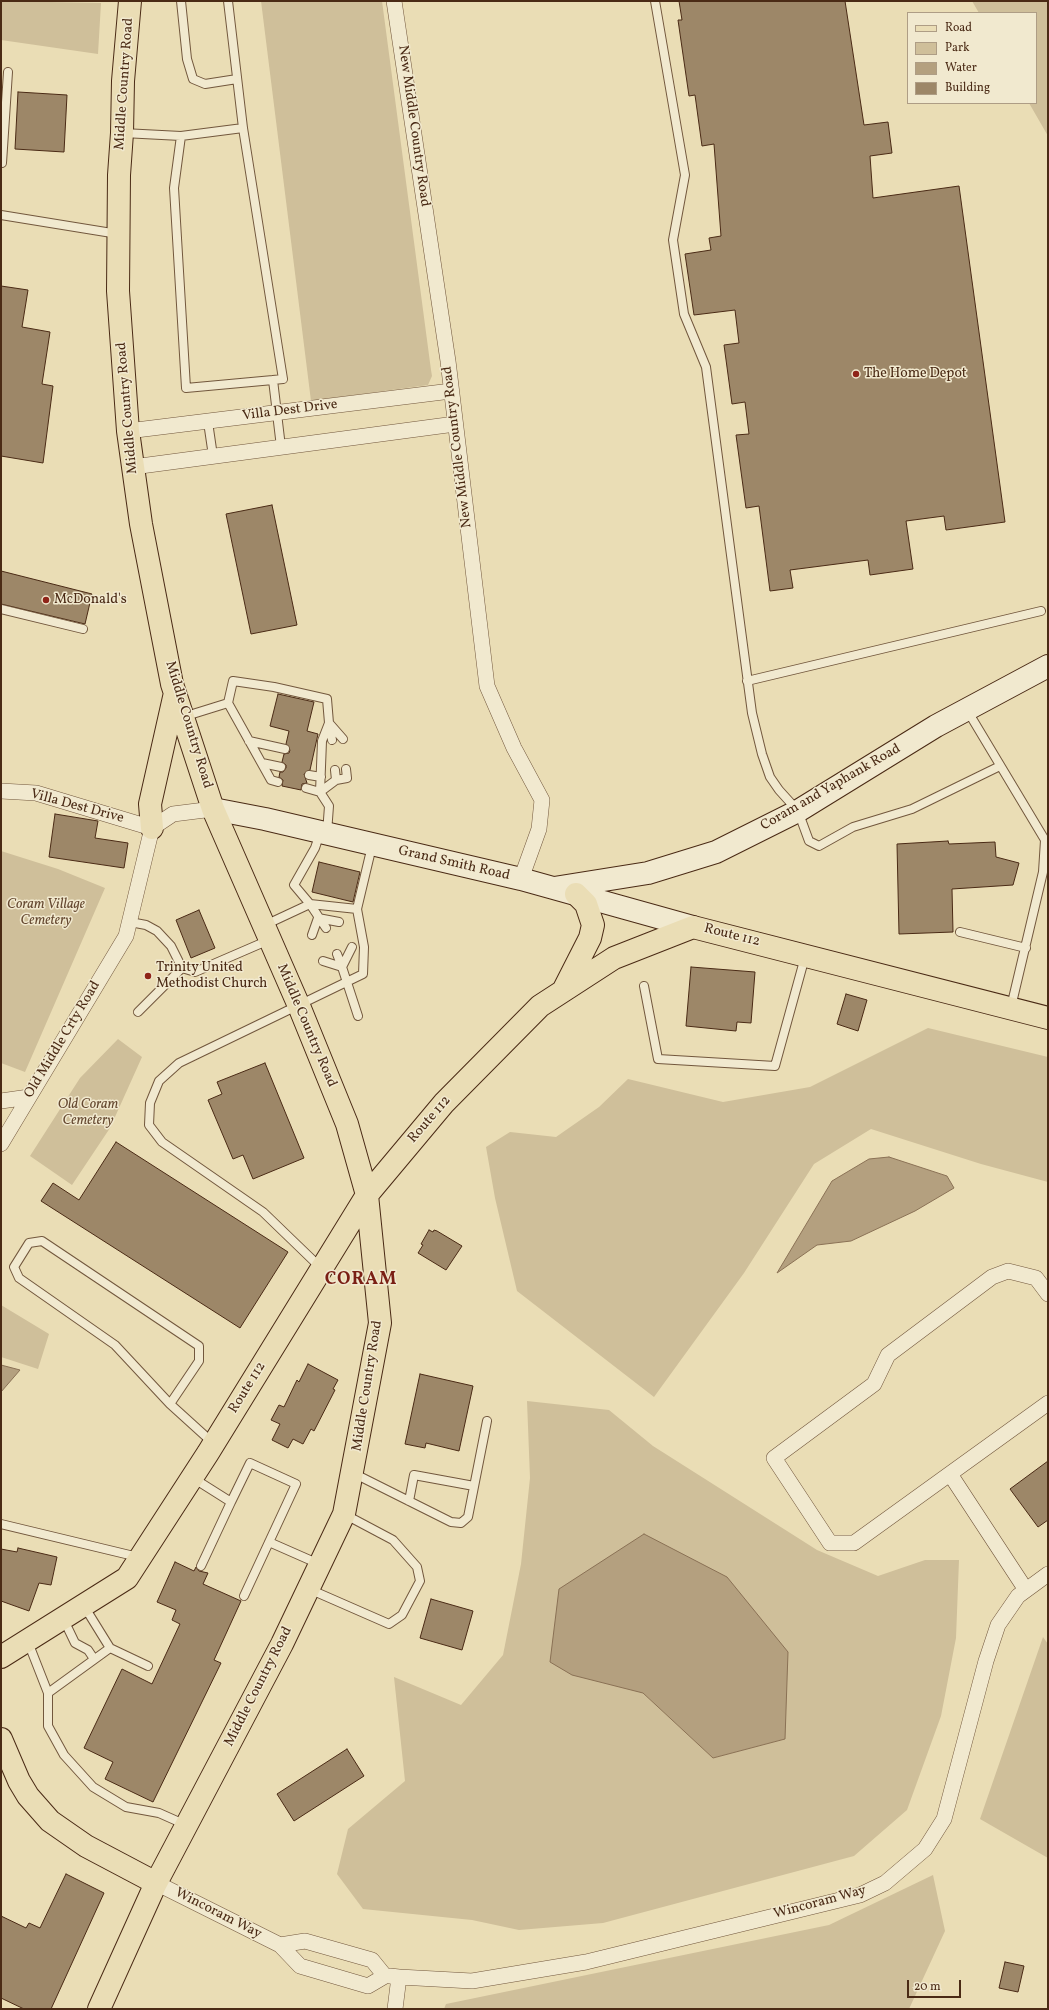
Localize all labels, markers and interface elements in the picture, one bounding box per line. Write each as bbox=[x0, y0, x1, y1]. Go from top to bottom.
legend bbox=[907, 12, 1037, 104]
street label: Middle Country Road bbox=[112, 17, 138, 151]
text: Road bbox=[945, 20, 972, 36]
text: Park bbox=[945, 40, 970, 56]
street label: New Middle Country Road bbox=[393, 44, 433, 208]
text: Water bbox=[945, 60, 977, 76]
text: Building bbox=[945, 80, 990, 96]
street label: Middle Country Road bbox=[114, 341, 142, 475]
street label: New Middle Country Road bbox=[440, 365, 476, 529]
place label: The Home Depot bbox=[864, 366, 967, 382]
marker: The Home Depot bbox=[851, 369, 861, 379]
street label: Villa Dest Drive bbox=[241, 397, 339, 425]
place label: McDonald's bbox=[54, 592, 127, 608]
marker: McDonald's bbox=[41, 595, 51, 605]
street label: Middle Country Road bbox=[161, 659, 215, 791]
street label: Coram and Yaphank Road bbox=[758, 741, 904, 835]
street label: Villa Dest Drive bbox=[28, 786, 126, 828]
street label: Grand Smith Road bbox=[397, 843, 511, 885]
park label: Coram Village Cemetery bbox=[7, 897, 85, 930]
street label: Route 112 bbox=[702, 921, 762, 951]
place label: Trinity United Methodist Church bbox=[156, 960, 267, 992]
street label: Middle Country Road bbox=[272, 962, 340, 1090]
marker: Trinity United Methodist Church bbox=[143, 971, 153, 981]
street label: Old Middle Crty Road bbox=[21, 978, 105, 1102]
street label: Route 112 bbox=[405, 1093, 455, 1147]
park label: Old Coram Cemetery bbox=[58, 1097, 118, 1130]
district label: CORAM bbox=[325, 1270, 397, 1292]
street label: Middle Country Road bbox=[349, 1319, 387, 1453]
street label: Route 112 bbox=[226, 1359, 270, 1417]
street label: Middle Country Road bbox=[221, 1624, 297, 1750]
street label: Wincoram Way bbox=[772, 1883, 868, 1923]
street label: Wincoram Way bbox=[172, 1885, 264, 1943]
scale bar bbox=[909, 1972, 963, 1998]
text: 20 m bbox=[914, 1979, 941, 1995]

